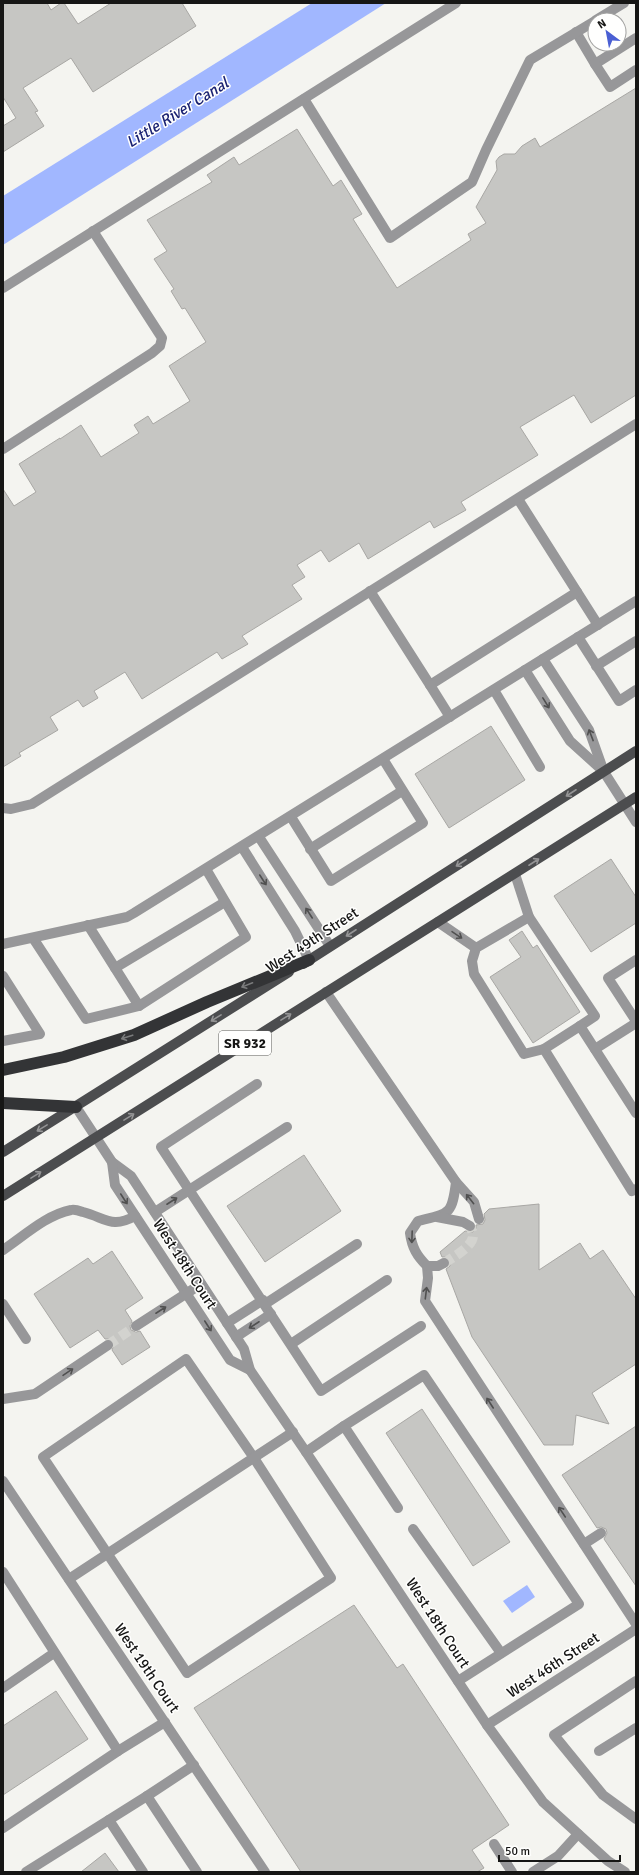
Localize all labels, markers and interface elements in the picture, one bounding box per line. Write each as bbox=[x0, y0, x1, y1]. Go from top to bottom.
north arrow bbox=[587, 12, 627, 52]
text: N bbox=[595, 16, 609, 31]
water label: Little River Canal bbox=[123, 73, 234, 152]
one-way arrow bbox=[542, 697, 550, 708]
one-way arrow bbox=[586, 729, 594, 741]
one-way arrow bbox=[565, 789, 577, 797]
one-way arrow bbox=[528, 858, 539, 866]
one-way arrow bbox=[455, 859, 467, 867]
one-way arrow bbox=[259, 874, 267, 885]
street label: West 49th Street bbox=[262, 903, 362, 977]
one-way arrow bbox=[305, 908, 313, 919]
one-way arrow bbox=[345, 929, 357, 937]
one-way arrow bbox=[451, 931, 462, 939]
one-way arrow bbox=[241, 982, 253, 990]
one-way arrow bbox=[280, 1013, 291, 1021]
one-way arrow bbox=[211, 1014, 222, 1023]
road number: SR 932 bbox=[219, 1031, 271, 1055]
one-way arrow bbox=[121, 1034, 134, 1041]
one-way arrow bbox=[123, 1112, 135, 1120]
one-way arrow bbox=[36, 1124, 48, 1132]
one-way arrow bbox=[30, 1171, 42, 1179]
one-way arrow bbox=[120, 1193, 128, 1204]
one-way arrow bbox=[466, 1193, 475, 1204]
one-way arrow bbox=[166, 1197, 177, 1205]
street label: West 18th Court bbox=[149, 1216, 221, 1312]
one-way arrow bbox=[408, 1230, 415, 1243]
one-way arrow bbox=[422, 1287, 430, 1300]
one-way arrow bbox=[155, 1306, 166, 1314]
one-way arrow bbox=[204, 1320, 212, 1332]
one-way arrow bbox=[248, 1321, 259, 1329]
one-way arrow bbox=[62, 1368, 73, 1376]
one-way arrow bbox=[486, 1398, 495, 1409]
one-way arrow bbox=[558, 1506, 566, 1518]
street label: West 18th Court bbox=[402, 1575, 474, 1671]
street label: West 19th Court bbox=[111, 1620, 183, 1716]
street label: West 46th Street bbox=[503, 1628, 603, 1702]
scale bar bbox=[499, 1837, 620, 1863]
text: 50 m bbox=[505, 1844, 530, 1859]

